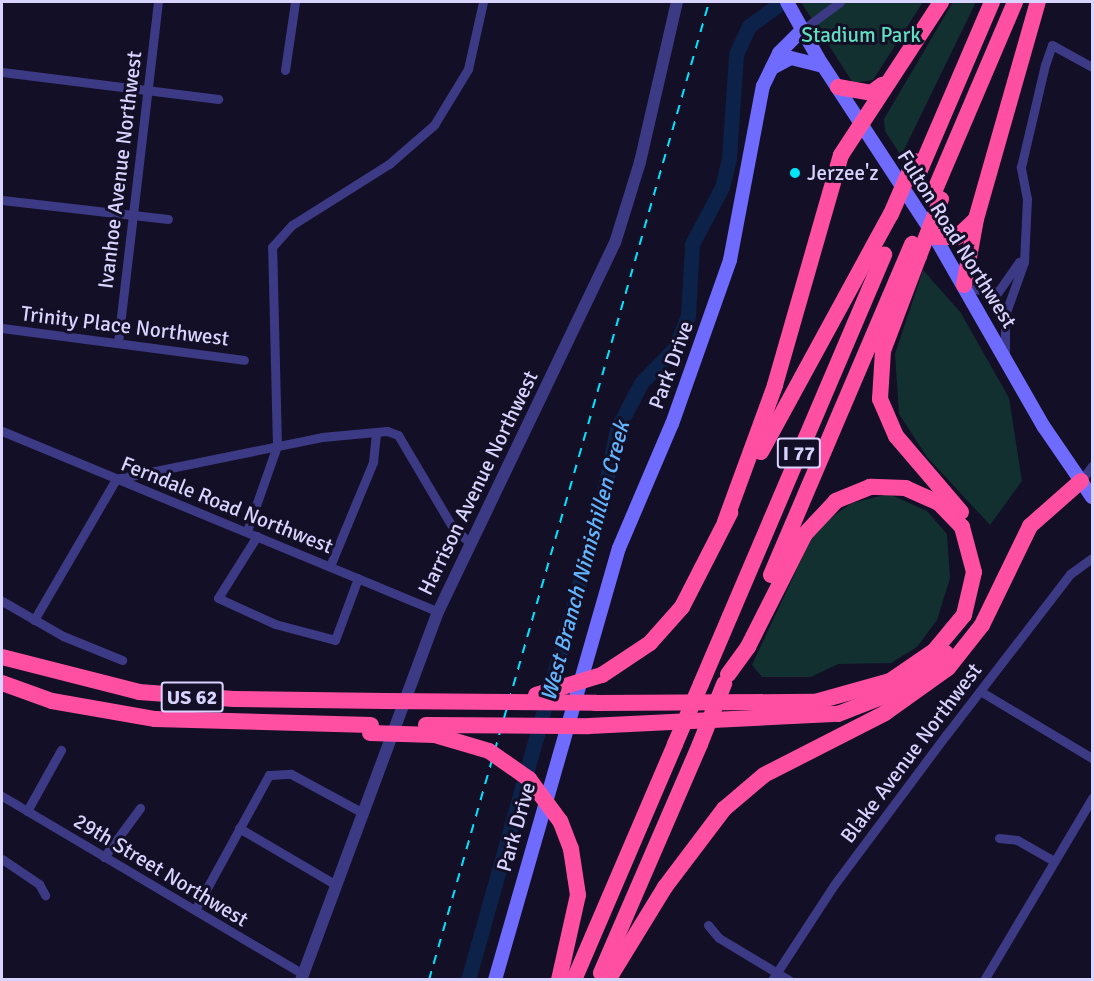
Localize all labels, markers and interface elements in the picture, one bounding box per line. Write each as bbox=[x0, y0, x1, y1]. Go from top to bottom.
park label: Stadium Park bbox=[801, 22, 921, 48]
street label: Ivanhoe Avenue Northwest bbox=[93, 50, 147, 290]
street label: Fulton Road Northwest bbox=[892, 145, 1022, 333]
place label: Jerzee'z bbox=[807, 160, 879, 186]
marker: Jerzee'z bbox=[788, 166, 802, 180]
street label: Trinity Place Northwest bbox=[20, 301, 230, 351]
street label: Park Drive bbox=[643, 317, 699, 413]
street label: Harrison Avenue Northwest bbox=[413, 367, 543, 599]
water label: West Branch Nimishillen Creek bbox=[535, 418, 635, 704]
road number: I 77 bbox=[776, 436, 822, 470]
street label: Ferndale Road Northwest bbox=[117, 451, 337, 559]
street label: Blake Avenue Northwest bbox=[835, 658, 987, 848]
road number: US 62 bbox=[160, 680, 224, 714]
street label: Park Drive bbox=[491, 779, 541, 875]
street label: 29th Street Northwest bbox=[69, 808, 253, 932]

